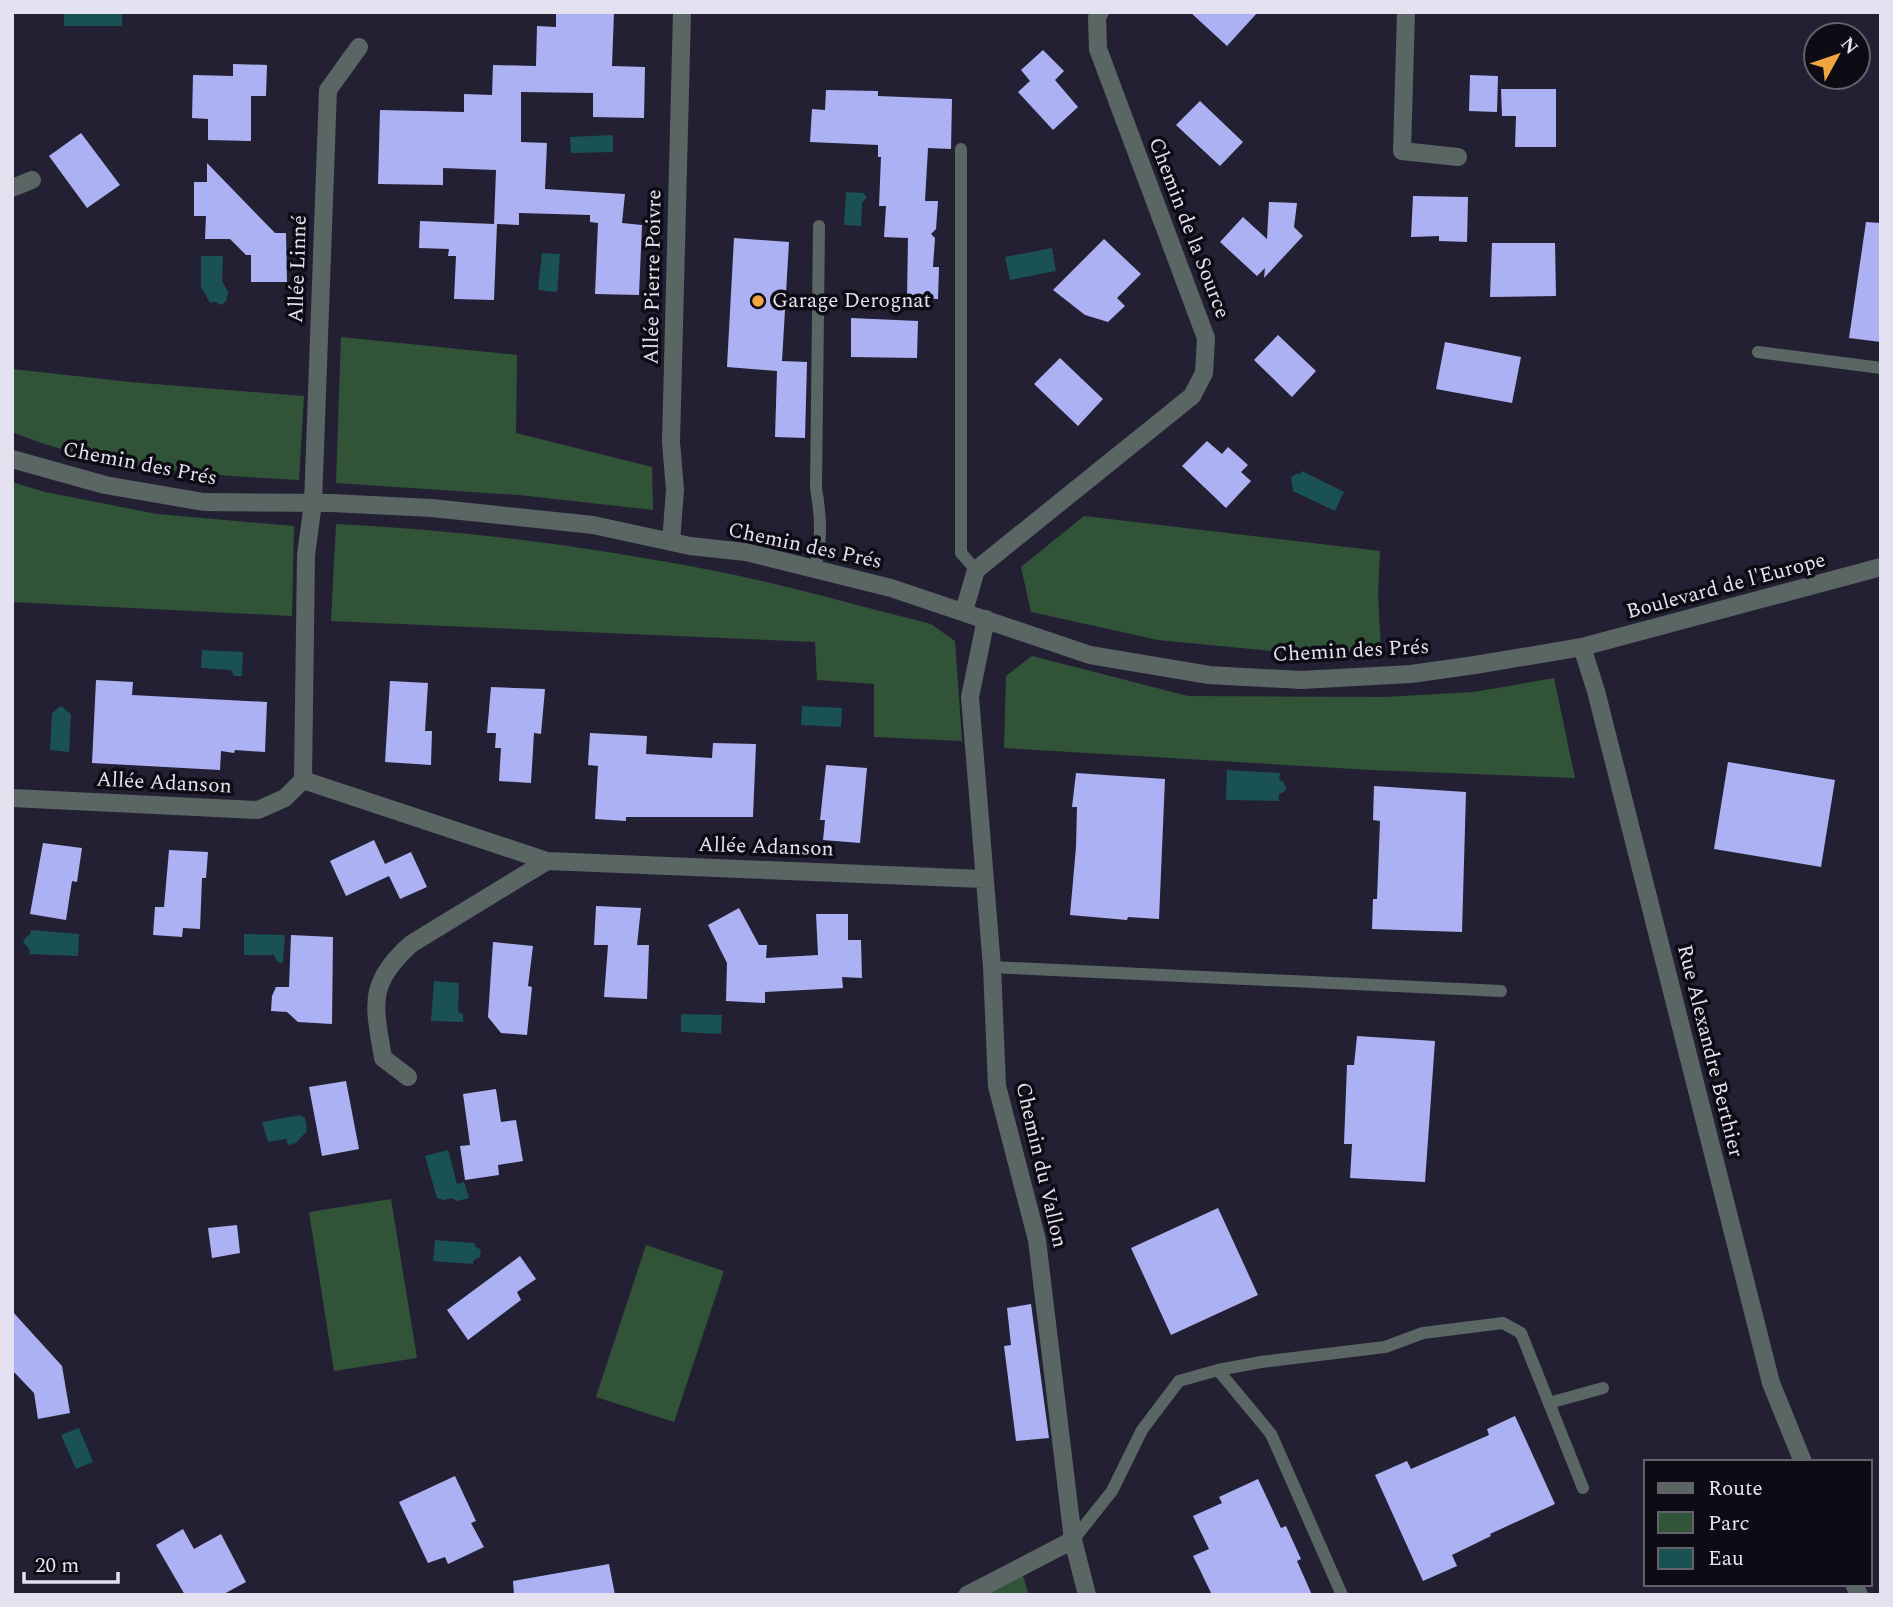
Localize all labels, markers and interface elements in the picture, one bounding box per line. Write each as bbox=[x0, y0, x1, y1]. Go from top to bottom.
north arrow bbox=[1802, 21, 1872, 91]
text: N bbox=[1833, 31, 1865, 61]
street label: Chemin de la Source bbox=[1140, 133, 1238, 323]
street label: Allée Pierre Poivre bbox=[635, 189, 671, 365]
street label: Allée Linné bbox=[280, 215, 316, 323]
place label: Garage Derognat bbox=[772, 285, 931, 317]
marker: Garage Derognat bbox=[750, 293, 766, 309]
street label: Chemin des Prés bbox=[60, 433, 220, 495]
street label: Chemin des Prés bbox=[725, 514, 885, 578]
street label: Boulevard de l'Europe bbox=[1623, 544, 1829, 628]
street label: Chemin des Prés bbox=[1272, 631, 1430, 671]
street label: Allée Adanson bbox=[95, 763, 233, 803]
street label: Allée Adanson bbox=[698, 829, 834, 865]
street label: Rue Alexandre Berthier bbox=[1668, 941, 1752, 1161]
street label: Chemin du Vallon bbox=[1006, 1079, 1076, 1251]
legend bbox=[1644, 1460, 1872, 1586]
text: Route bbox=[1708, 1473, 1763, 1505]
text: Parc bbox=[1708, 1508, 1750, 1540]
scale bar bbox=[24, 1540, 119, 1584]
text: Eau bbox=[1708, 1543, 1744, 1575]
text: 20 m bbox=[35, 1550, 79, 1582]

